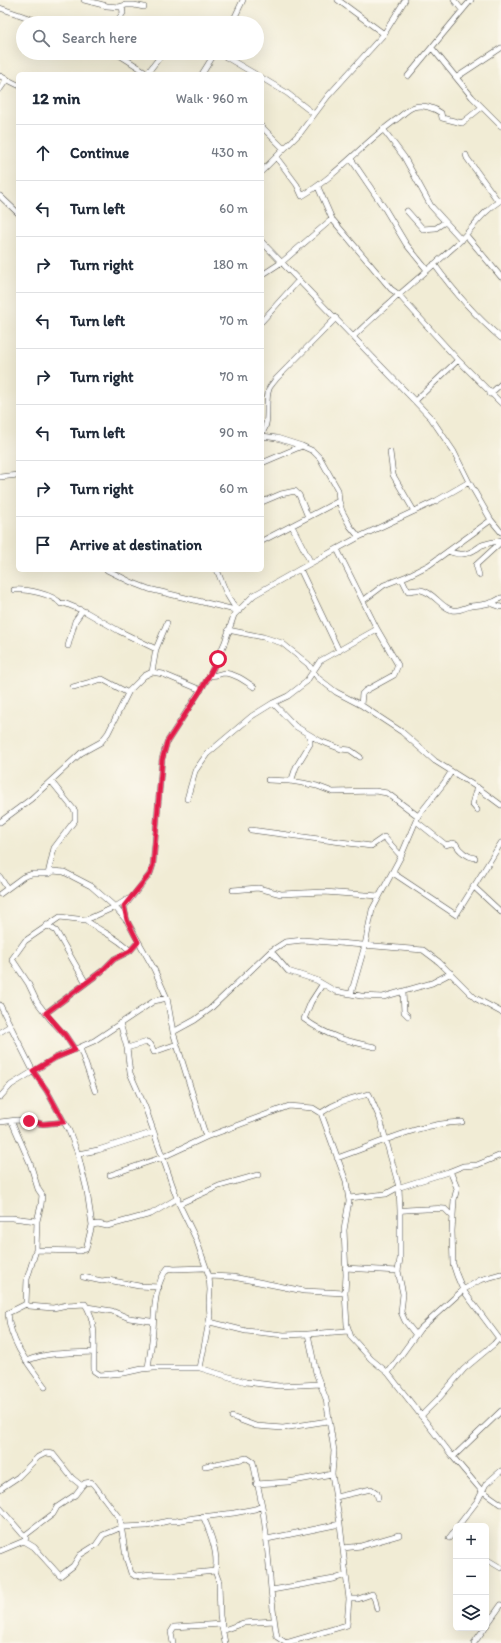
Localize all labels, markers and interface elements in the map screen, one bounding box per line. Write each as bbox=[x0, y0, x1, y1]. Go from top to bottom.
search box bbox=[16, 16, 264, 60]
icon: search bbox=[30, 27, 52, 49]
text: Search here bbox=[62, 29, 137, 47]
text: 12 min bbox=[32, 88, 80, 108]
text: Walk · 960 m bbox=[176, 91, 248, 106]
icon: ahead bbox=[32, 142, 54, 164]
text: Continue bbox=[70, 144, 129, 162]
text: 430 m bbox=[211, 145, 248, 160]
icon: left bbox=[32, 198, 54, 220]
text: Turn left bbox=[70, 200, 125, 218]
text: 60 m bbox=[219, 201, 248, 216]
icon: right bbox=[32, 254, 54, 276]
text: Turn right bbox=[70, 256, 134, 274]
text: 180 m bbox=[213, 257, 248, 272]
icon: left bbox=[32, 310, 54, 332]
text: Turn left bbox=[70, 312, 125, 330]
text: 70 m bbox=[220, 313, 248, 328]
icon: right bbox=[32, 366, 54, 388]
text: Turn right bbox=[70, 368, 134, 386]
text: 70 m bbox=[220, 369, 248, 384]
icon: left bbox=[32, 422, 54, 444]
text: Turn left bbox=[70, 424, 125, 442]
text: 90 m bbox=[219, 425, 248, 440]
icon: right bbox=[32, 478, 54, 500]
text: Turn right bbox=[70, 480, 134, 498]
text: 60 m bbox=[219, 481, 248, 496]
icon: arrive bbox=[32, 534, 54, 556]
text: Arrive at destination bbox=[70, 536, 202, 554]
route start bbox=[209, 650, 227, 668]
route end bbox=[20, 1112, 38, 1130]
map controls bbox=[453, 1523, 489, 1631]
button: + bbox=[453, 1523, 489, 1559]
button: − bbox=[453, 1559, 489, 1595]
button: layers bbox=[453, 1595, 489, 1631]

